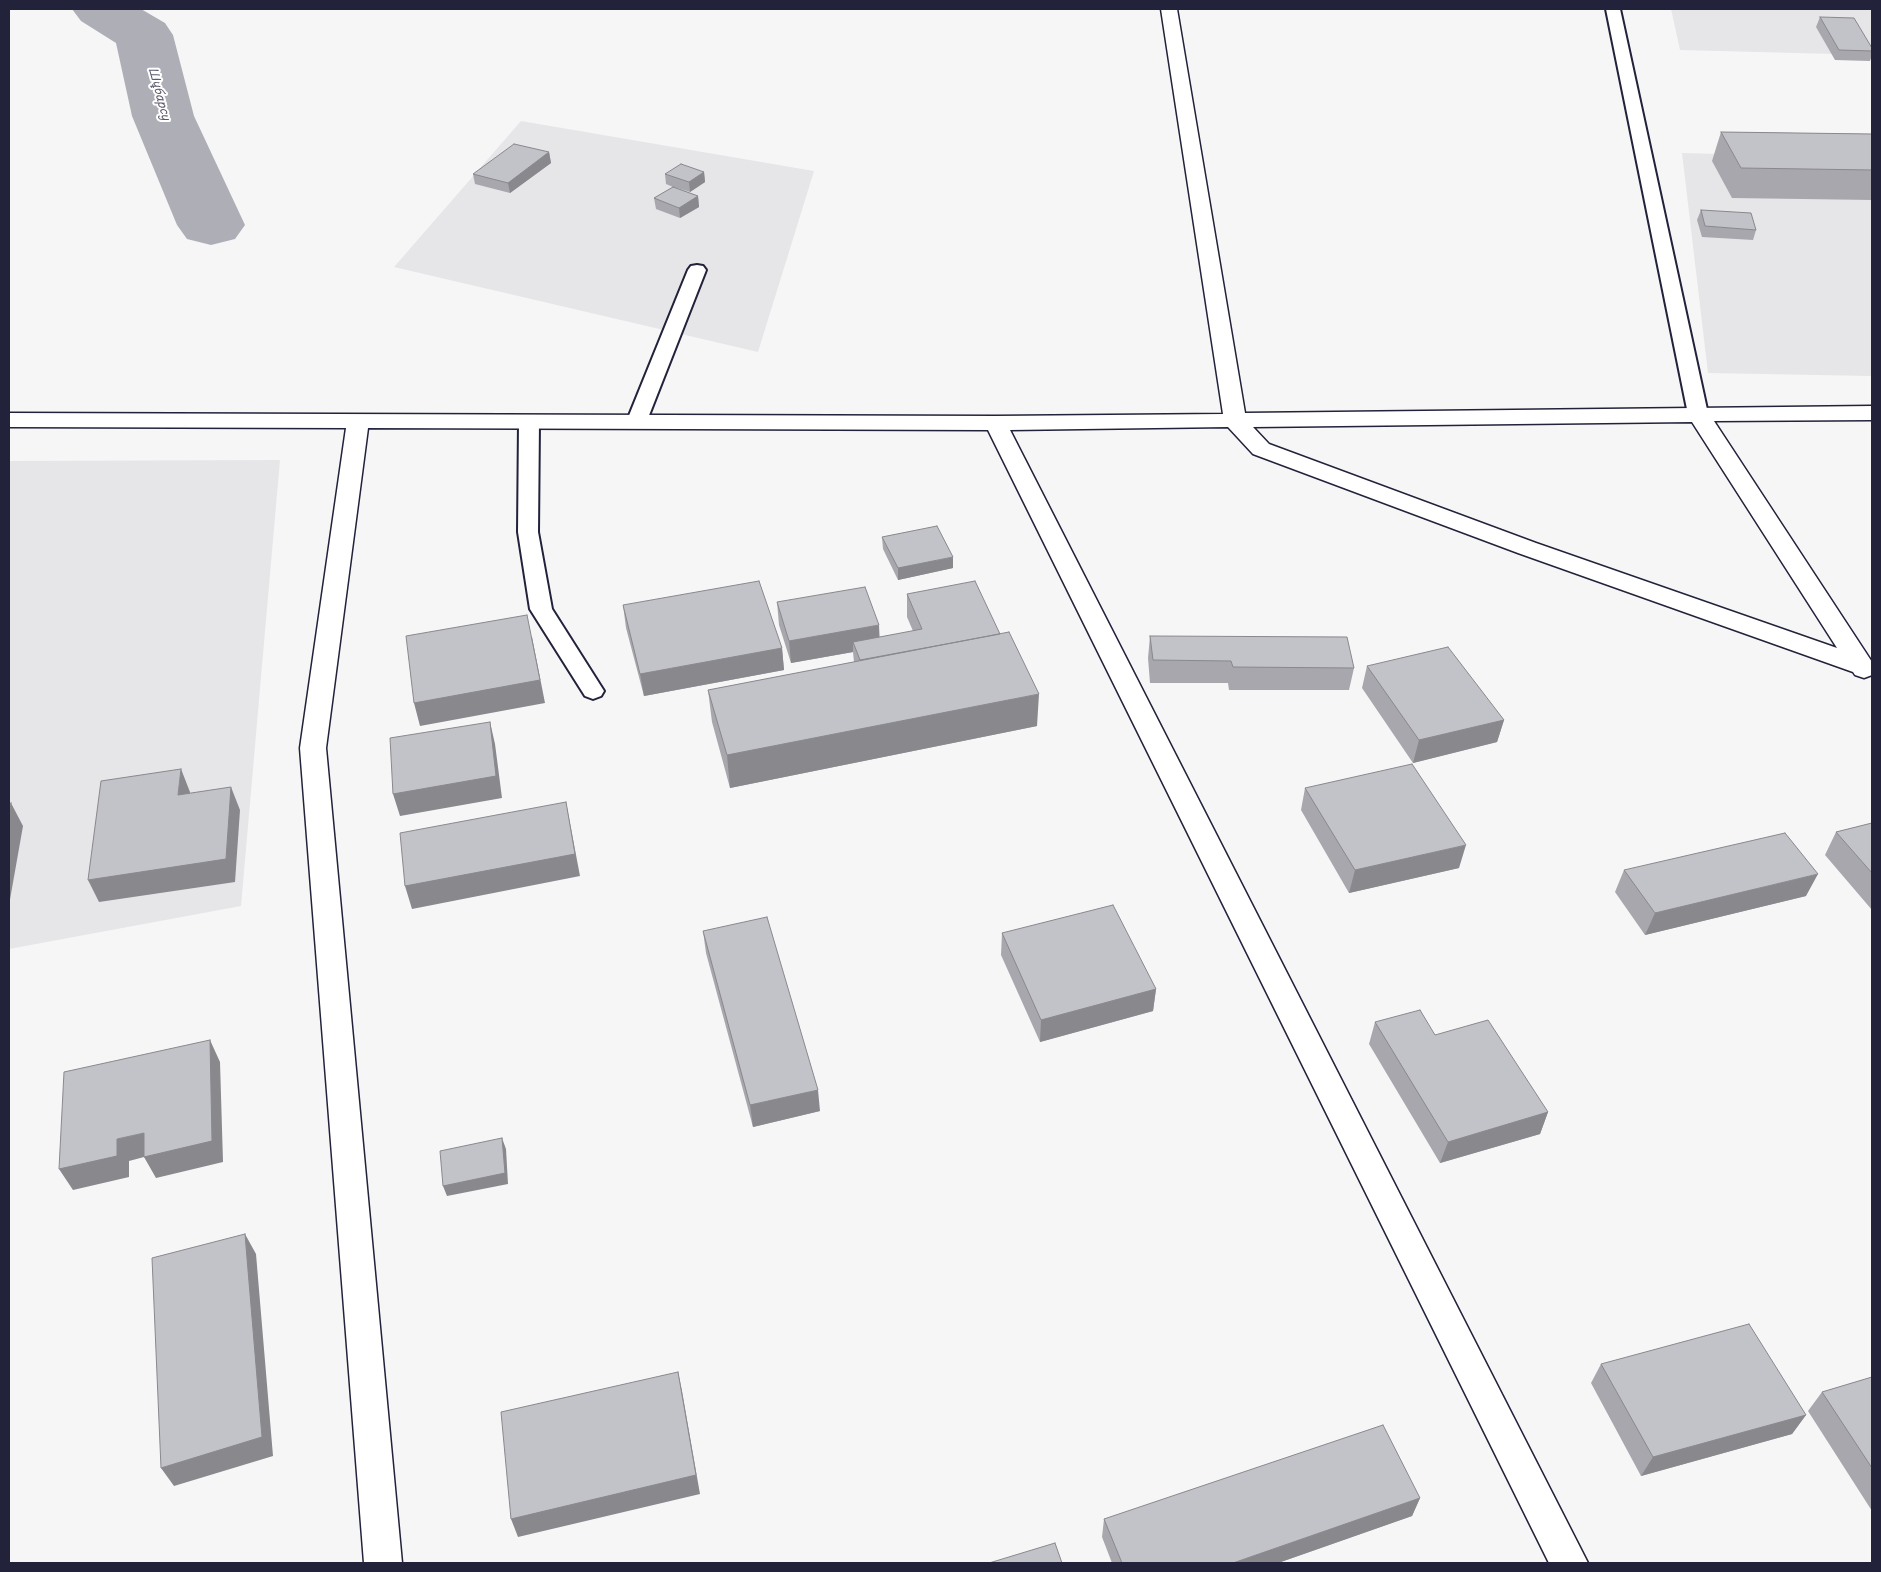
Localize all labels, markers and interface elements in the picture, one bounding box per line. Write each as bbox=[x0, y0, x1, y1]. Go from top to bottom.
water label: Шұбарсу bbox=[145, 66, 173, 122]

